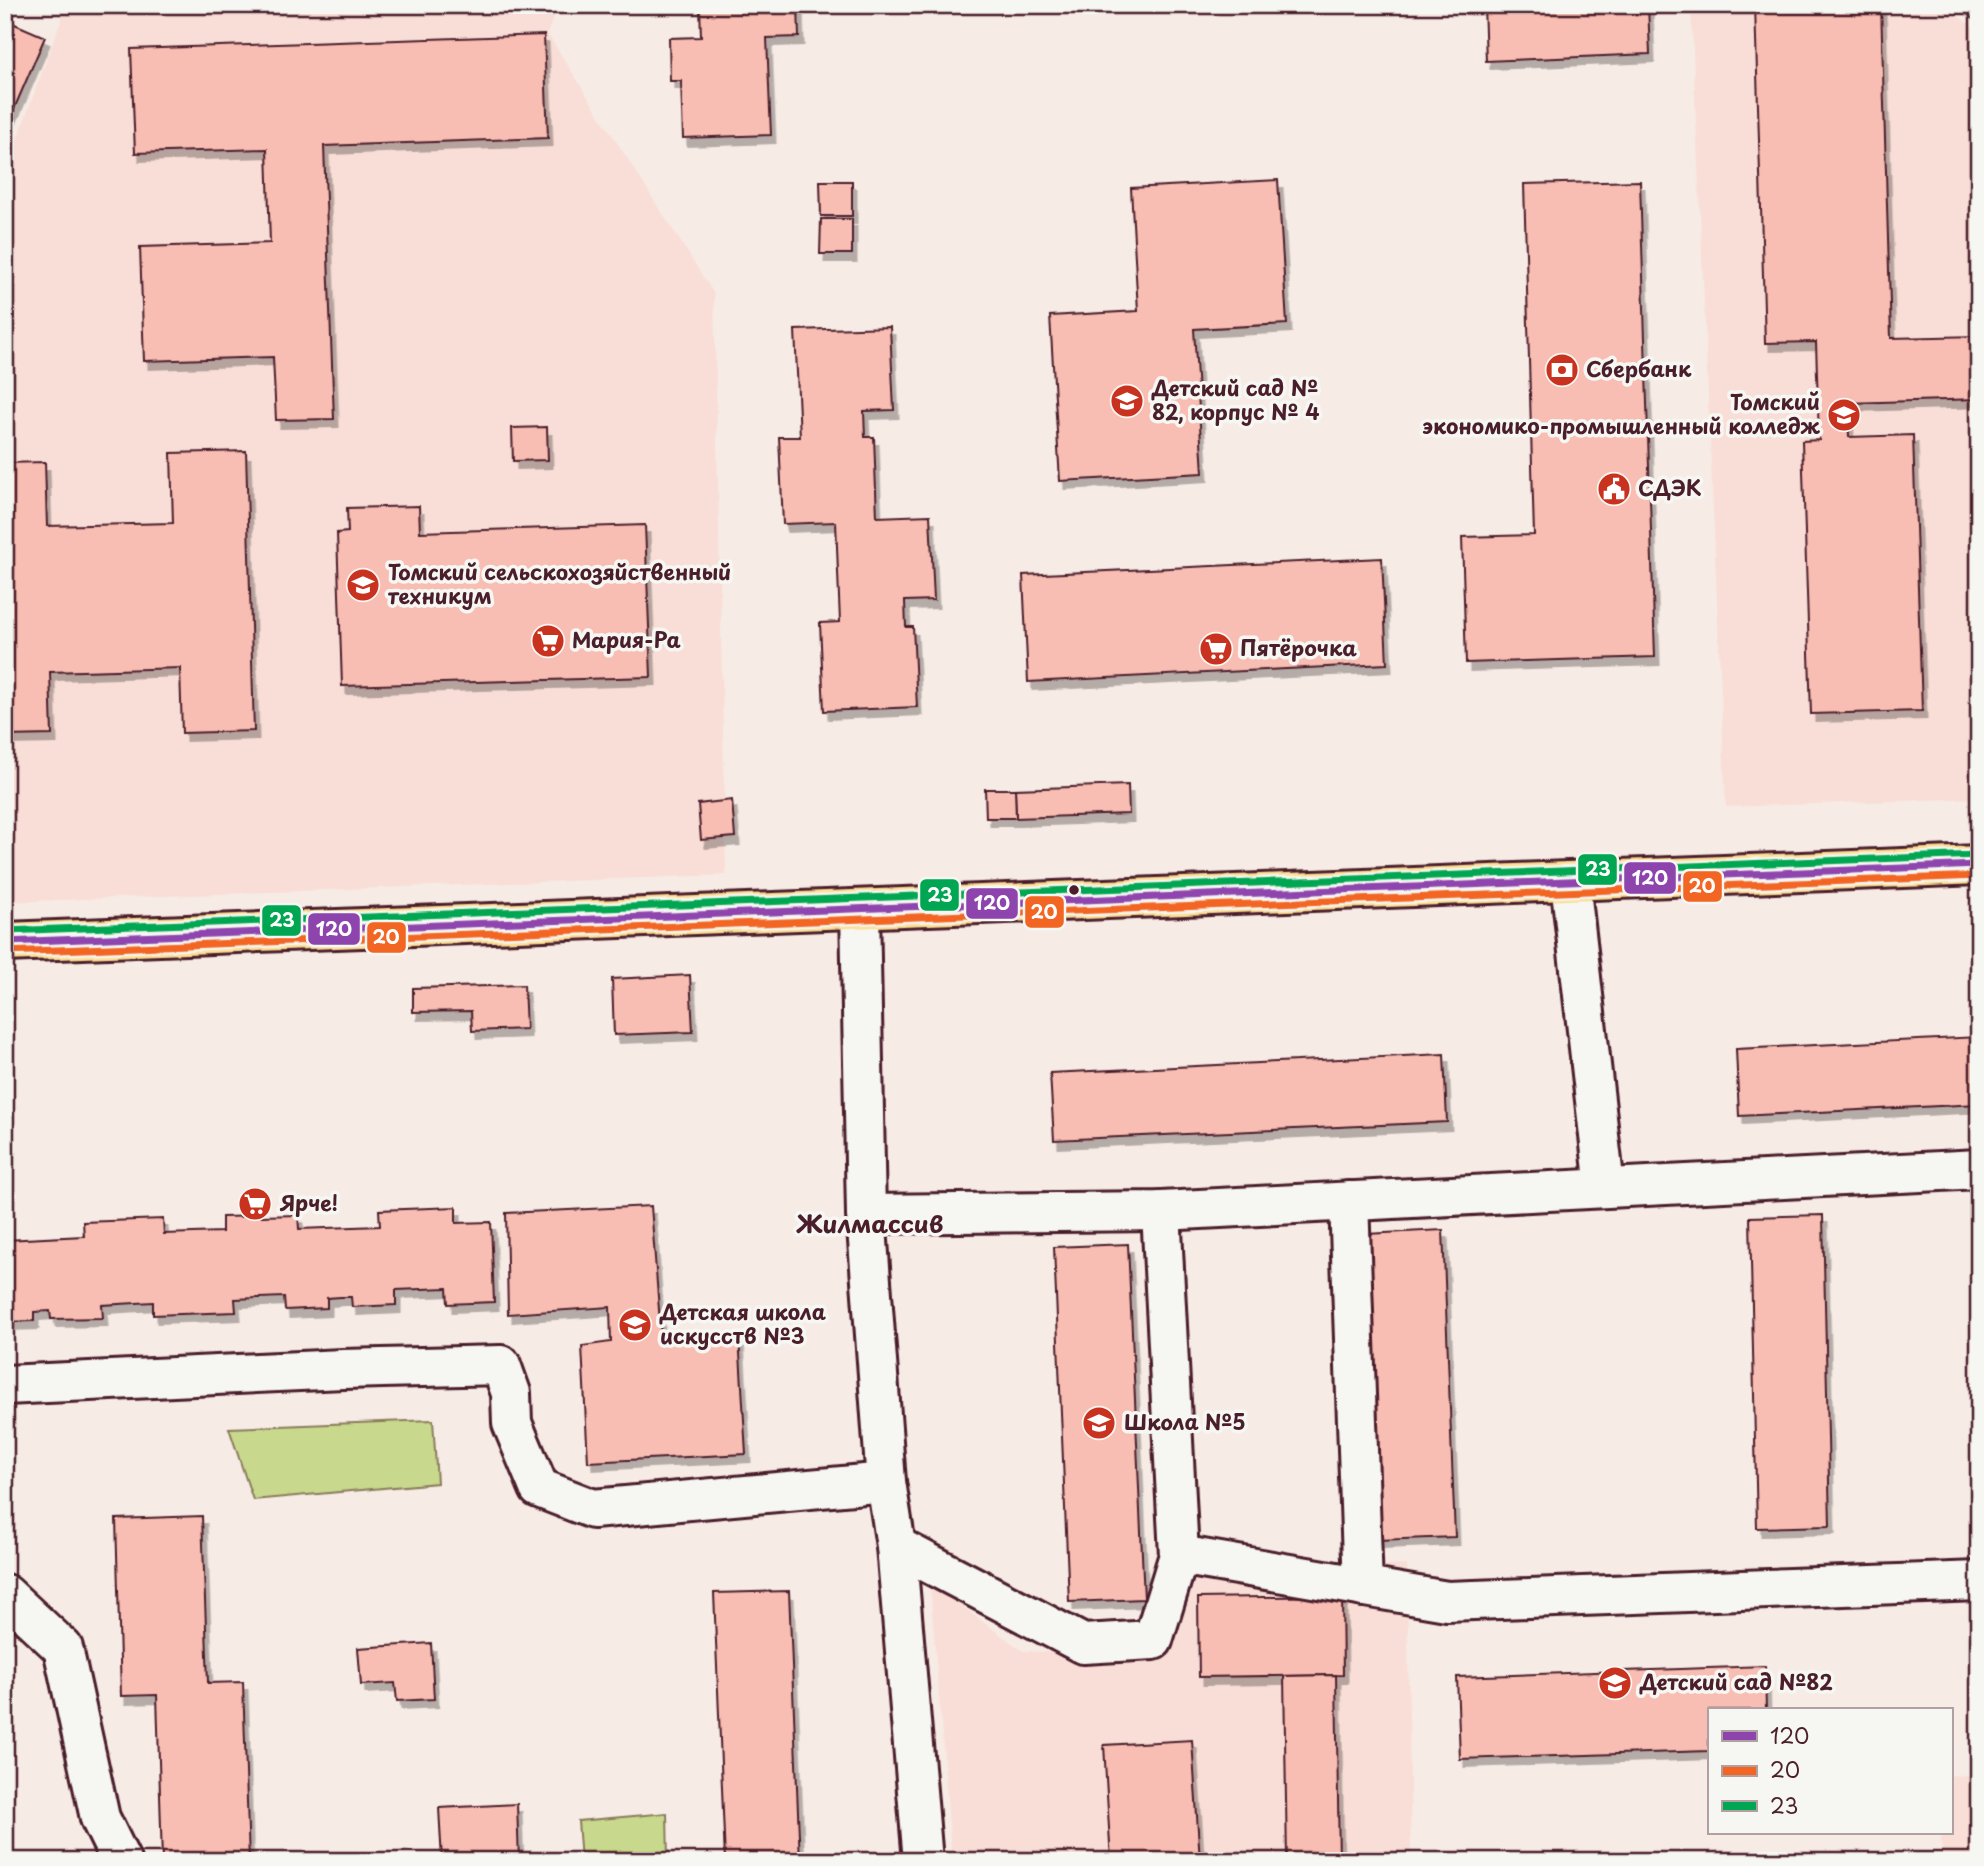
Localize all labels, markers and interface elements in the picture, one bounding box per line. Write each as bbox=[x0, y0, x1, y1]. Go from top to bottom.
bank icon: Сбербанк bbox=[1543, 351, 1581, 389]
place label: Сбербанк bbox=[1586, 352, 1692, 384]
place label: Детский сад № 82, корпус № 4 bbox=[1151, 371, 1319, 427]
school or university icon: Детский сад № 82, корпус № 4 bbox=[1108, 382, 1146, 420]
place label: Томский экономико-промышленный колледж bbox=[1422, 385, 1821, 441]
school or university icon: Томский экономико-промышленный колледж bbox=[1825, 396, 1863, 434]
public building icon: СДЭК bbox=[1595, 470, 1633, 508]
place label: СДЭК bbox=[1638, 471, 1702, 503]
place label: Томский сельскохозяйственный техникум bbox=[388, 555, 731, 611]
school or university icon: Томский сельскохозяйственный техникум bbox=[344, 566, 382, 604]
supermarket icon: Мария-Ра bbox=[529, 622, 567, 660]
place label: Мария-Ра bbox=[572, 623, 681, 655]
supermarket icon: Пятёрочка bbox=[1197, 630, 1235, 668]
place label: Пятёрочка bbox=[1240, 631, 1357, 663]
line badge: 23 bbox=[1577, 853, 1618, 886]
text: 23 bbox=[1585, 854, 1611, 882]
line badge: 120 bbox=[1623, 861, 1677, 895]
text: 120 bbox=[1632, 863, 1668, 891]
line badge: 20 bbox=[1682, 870, 1723, 903]
text: 20 bbox=[1688, 871, 1716, 899]
line badge: 23 bbox=[919, 878, 960, 912]
text: 23 bbox=[927, 880, 953, 908]
unlabelled marker bbox=[1067, 883, 1081, 897]
line badge: 120 bbox=[965, 887, 1019, 920]
text: 120 bbox=[974, 888, 1010, 916]
line badge: 20 bbox=[1024, 895, 1065, 929]
text: 20 bbox=[1030, 897, 1058, 925]
line badge: 23 bbox=[261, 904, 302, 937]
text: 23 bbox=[269, 905, 295, 933]
line badge: 120 bbox=[307, 912, 361, 946]
text: 120 bbox=[316, 914, 352, 942]
line badge: 20 bbox=[366, 921, 407, 954]
text: 20 bbox=[372, 922, 400, 950]
supermarket icon: Ярче! bbox=[236, 1185, 274, 1223]
place label: Ярче! bbox=[279, 1186, 338, 1218]
district label: Жилмассив bbox=[796, 1205, 943, 1241]
place label: Детская школа искусств №3 bbox=[659, 1295, 826, 1351]
school or university icon: Детская школа искусств №3 bbox=[616, 1306, 654, 1344]
school or university icon: Школа №5 bbox=[1080, 1404, 1118, 1442]
place label: Школа №5 bbox=[1124, 1405, 1246, 1437]
school or university icon: Детский сад №82 bbox=[1596, 1664, 1634, 1702]
place label: Детский сад №82 bbox=[1639, 1665, 1833, 1697]
legend bbox=[1708, 1708, 1952, 1834]
text: 120 bbox=[1770, 1719, 1809, 1751]
text: 20 bbox=[1770, 1753, 1800, 1785]
text: 23 bbox=[1770, 1789, 1798, 1821]

